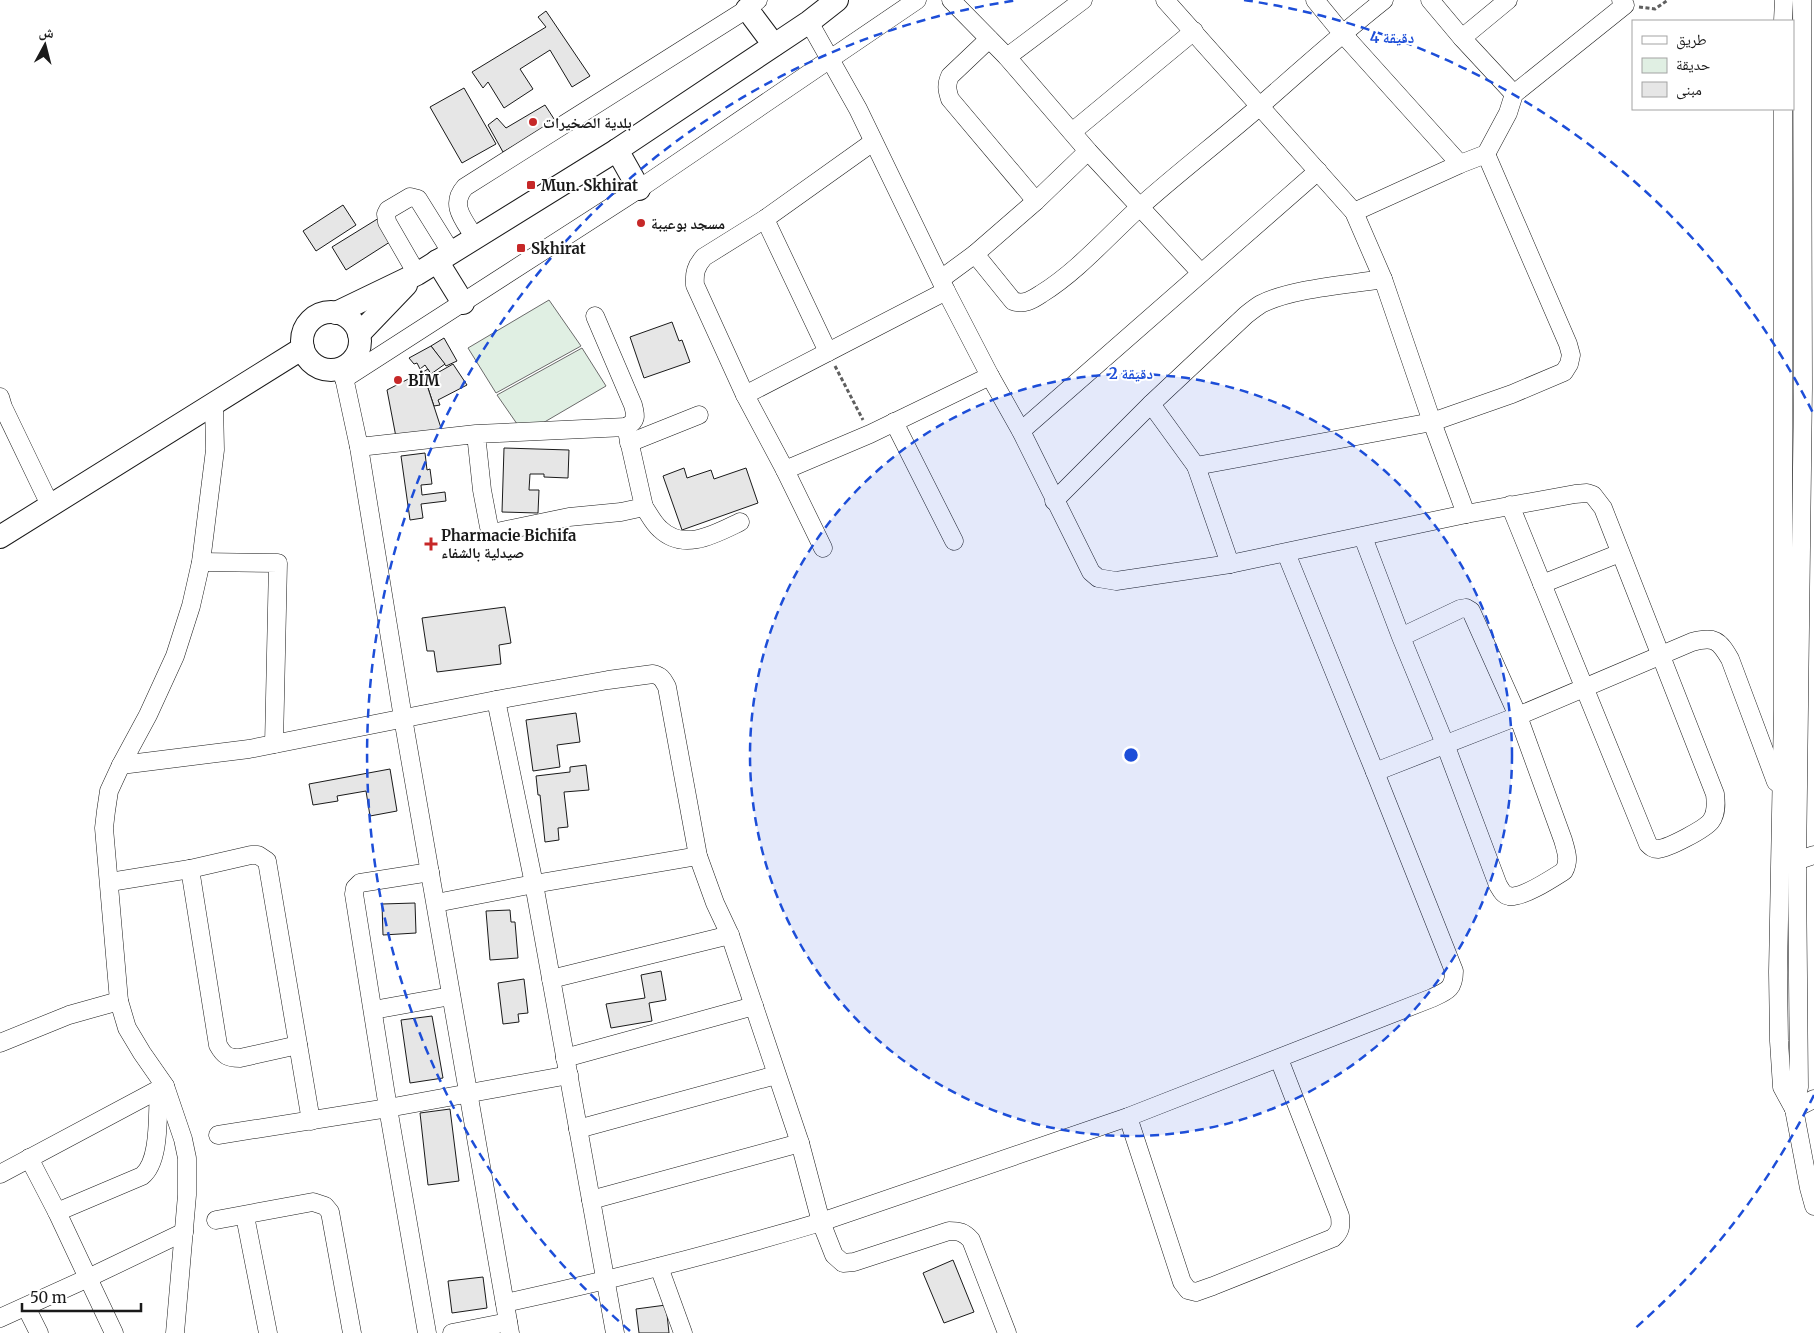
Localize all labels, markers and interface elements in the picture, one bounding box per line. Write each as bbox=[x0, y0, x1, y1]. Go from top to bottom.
north arrow bbox=[20, 20, 70, 70]
legend bbox=[1632, 20, 1794, 110]
text: ش bbox=[38, 22, 55, 42]
text: 4 دقيقة bbox=[1370, 28, 1414, 47]
text: طريق bbox=[1676, 30, 1707, 50]
text: حديقة bbox=[1676, 55, 1711, 74]
text: مبنى bbox=[1676, 80, 1702, 100]
place label: بلدية الصخيرات bbox=[543, 113, 632, 132]
marker: بلدية الصخيرات bbox=[527, 116, 539, 128]
place label: Mun. Skhirat bbox=[541, 176, 638, 195]
marker: Mun. Skhirat bbox=[525, 179, 537, 191]
place label: مسجد بوعيبة bbox=[651, 214, 725, 233]
marker: مسجد بوعيبة bbox=[635, 217, 647, 229]
place label: Skhirat bbox=[531, 239, 586, 258]
marker: Skhirat bbox=[515, 242, 527, 254]
text: 2 دقيقة bbox=[1109, 364, 1153, 383]
place label: BİM bbox=[408, 370, 440, 390]
marker: BİM bbox=[392, 374, 404, 386]
place label: Pharmacie Bichifa صيدلية بالشفاء bbox=[441, 526, 577, 562]
marker: Pharmacie Bichifa صيدلية بالشفاء bbox=[425, 538, 437, 550]
centre of rings bbox=[1122, 746, 1140, 764]
scale bar bbox=[22, 1280, 141, 1312]
text: 50 m bbox=[30, 1288, 67, 1307]

